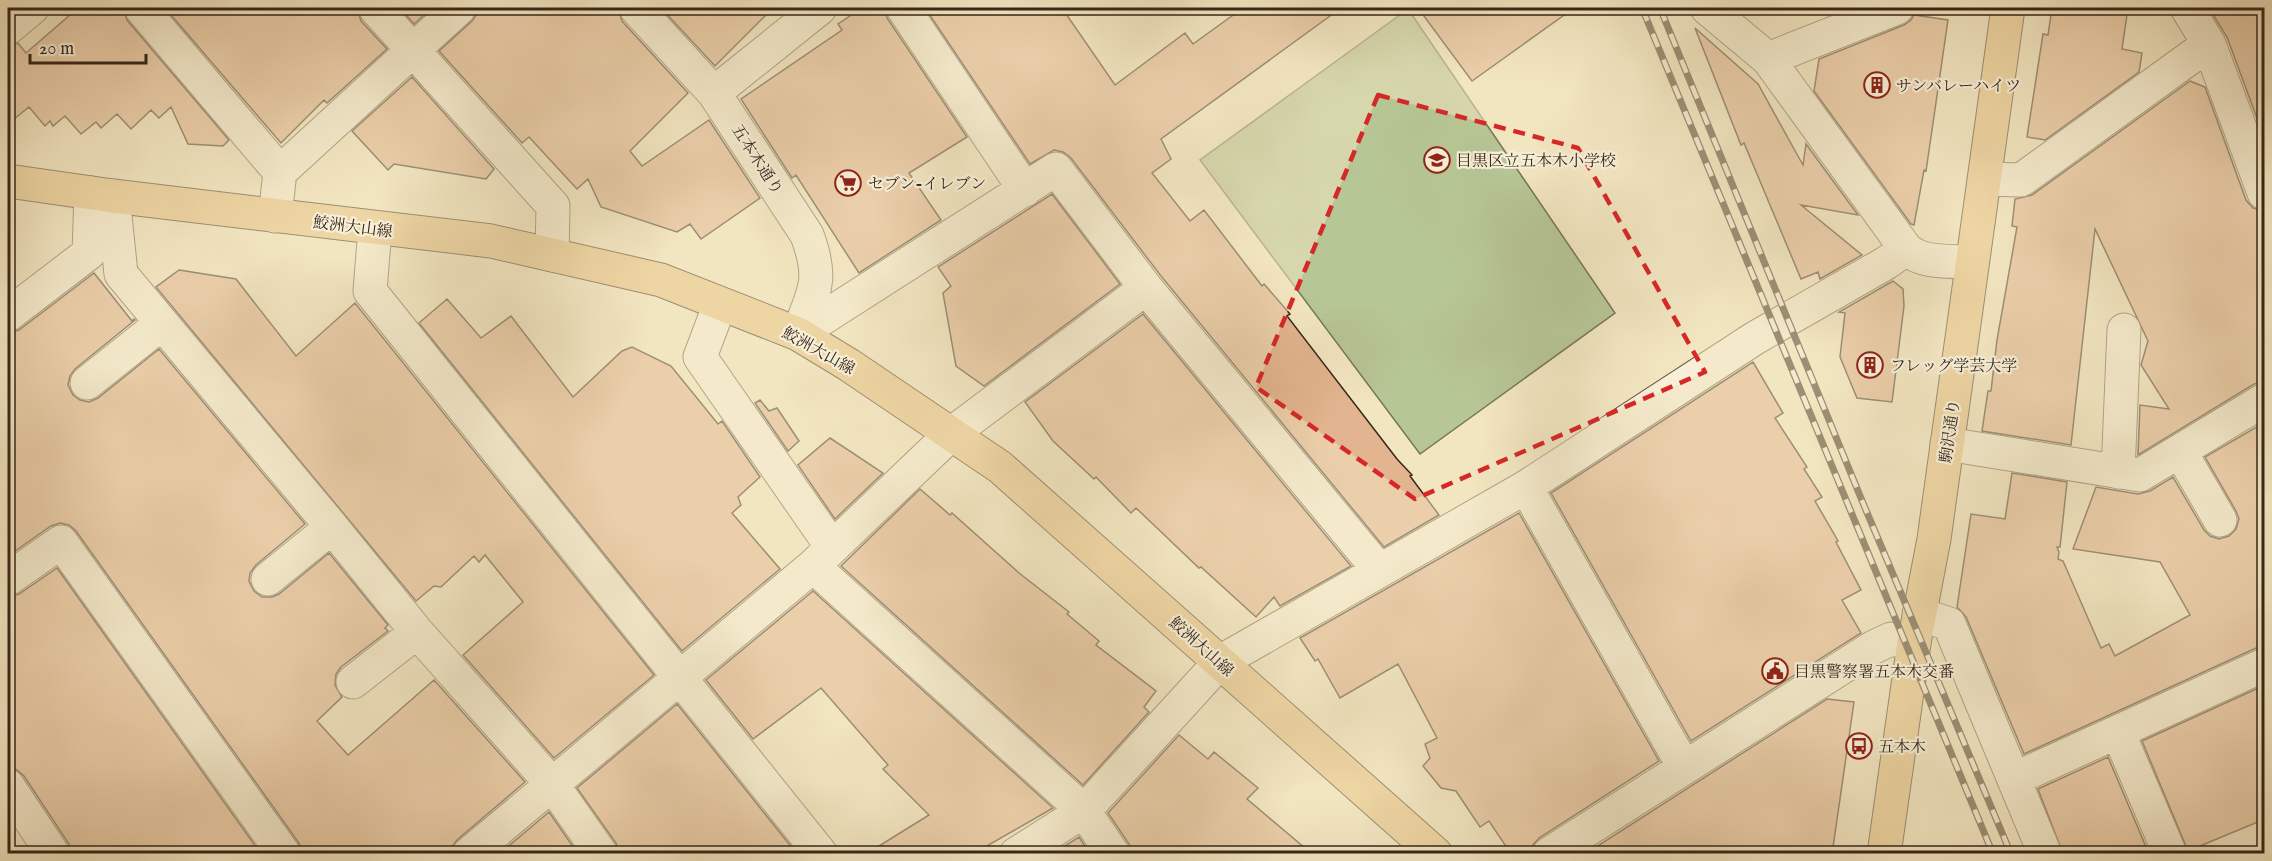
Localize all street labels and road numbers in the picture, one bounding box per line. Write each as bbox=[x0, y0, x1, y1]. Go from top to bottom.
street label: 五本木通り bbox=[726, 121, 786, 199]
street label: 鮫洲大山線 bbox=[312, 213, 394, 243]
street label: 鮫洲大山線 bbox=[778, 324, 858, 380]
street label: 駒沢通り bbox=[1937, 398, 1965, 464]
street label: 鮫洲大山線 bbox=[1164, 613, 1237, 682]

